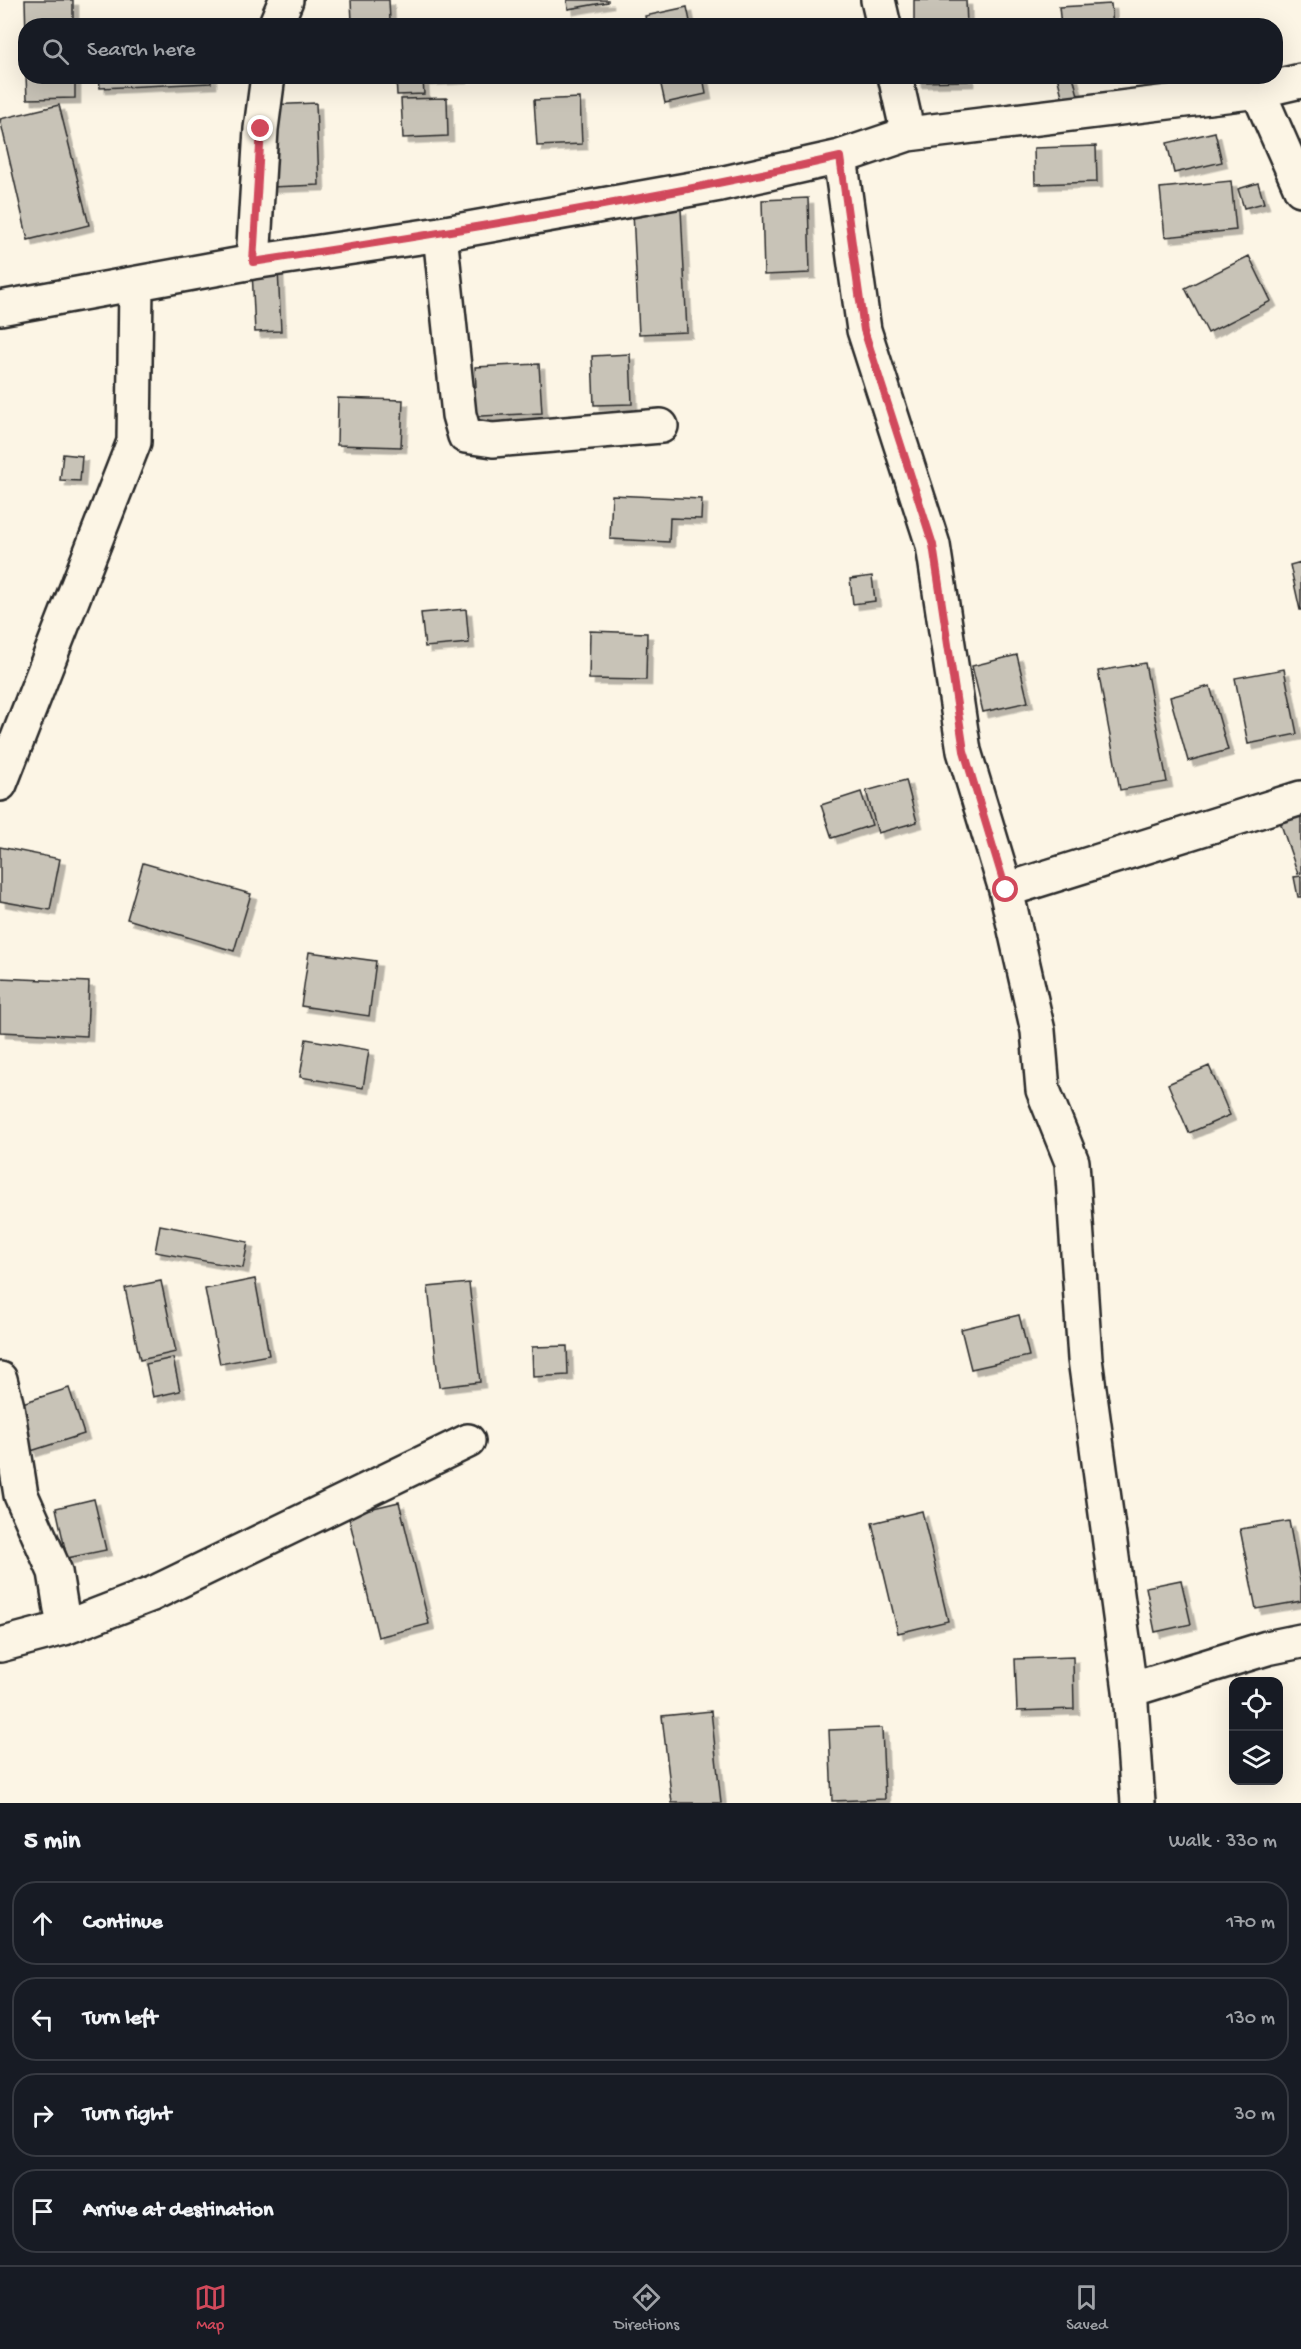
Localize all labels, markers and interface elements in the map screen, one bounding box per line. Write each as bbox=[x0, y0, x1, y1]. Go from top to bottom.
search box bbox=[18, 18, 1283, 84]
icon: search bbox=[39, 35, 72, 68]
text: Search here bbox=[87, 38, 195, 64]
route end bbox=[247, 115, 273, 141]
route start bbox=[992, 876, 1018, 902]
map controls bbox=[1229, 1677, 1283, 1785]
button: locate bbox=[1229, 1677, 1283, 1731]
button: layers bbox=[1229, 1731, 1283, 1785]
text: 5 min bbox=[24, 1827, 80, 1858]
text: Walk · 330 m bbox=[1169, 1831, 1277, 1854]
icon: ahead bbox=[26, 1907, 59, 1940]
text: Continue bbox=[83, 1910, 163, 1936]
text: 170 m bbox=[1226, 1912, 1275, 1935]
icon: left bbox=[26, 2003, 59, 2036]
text: Turn left bbox=[83, 2006, 157, 2032]
text: 130 m bbox=[1226, 2008, 1275, 2031]
icon: right bbox=[26, 2099, 59, 2132]
text: Turn right bbox=[83, 2102, 171, 2128]
text: 30 m bbox=[1234, 2104, 1275, 2127]
icon: arrive bbox=[26, 2195, 59, 2228]
text: Arrive at destination bbox=[83, 2198, 273, 2224]
tab: Map bbox=[194, 2281, 227, 2336]
tab: Directions bbox=[614, 2281, 679, 2336]
tab: Saved bbox=[1066, 2281, 1107, 2336]

